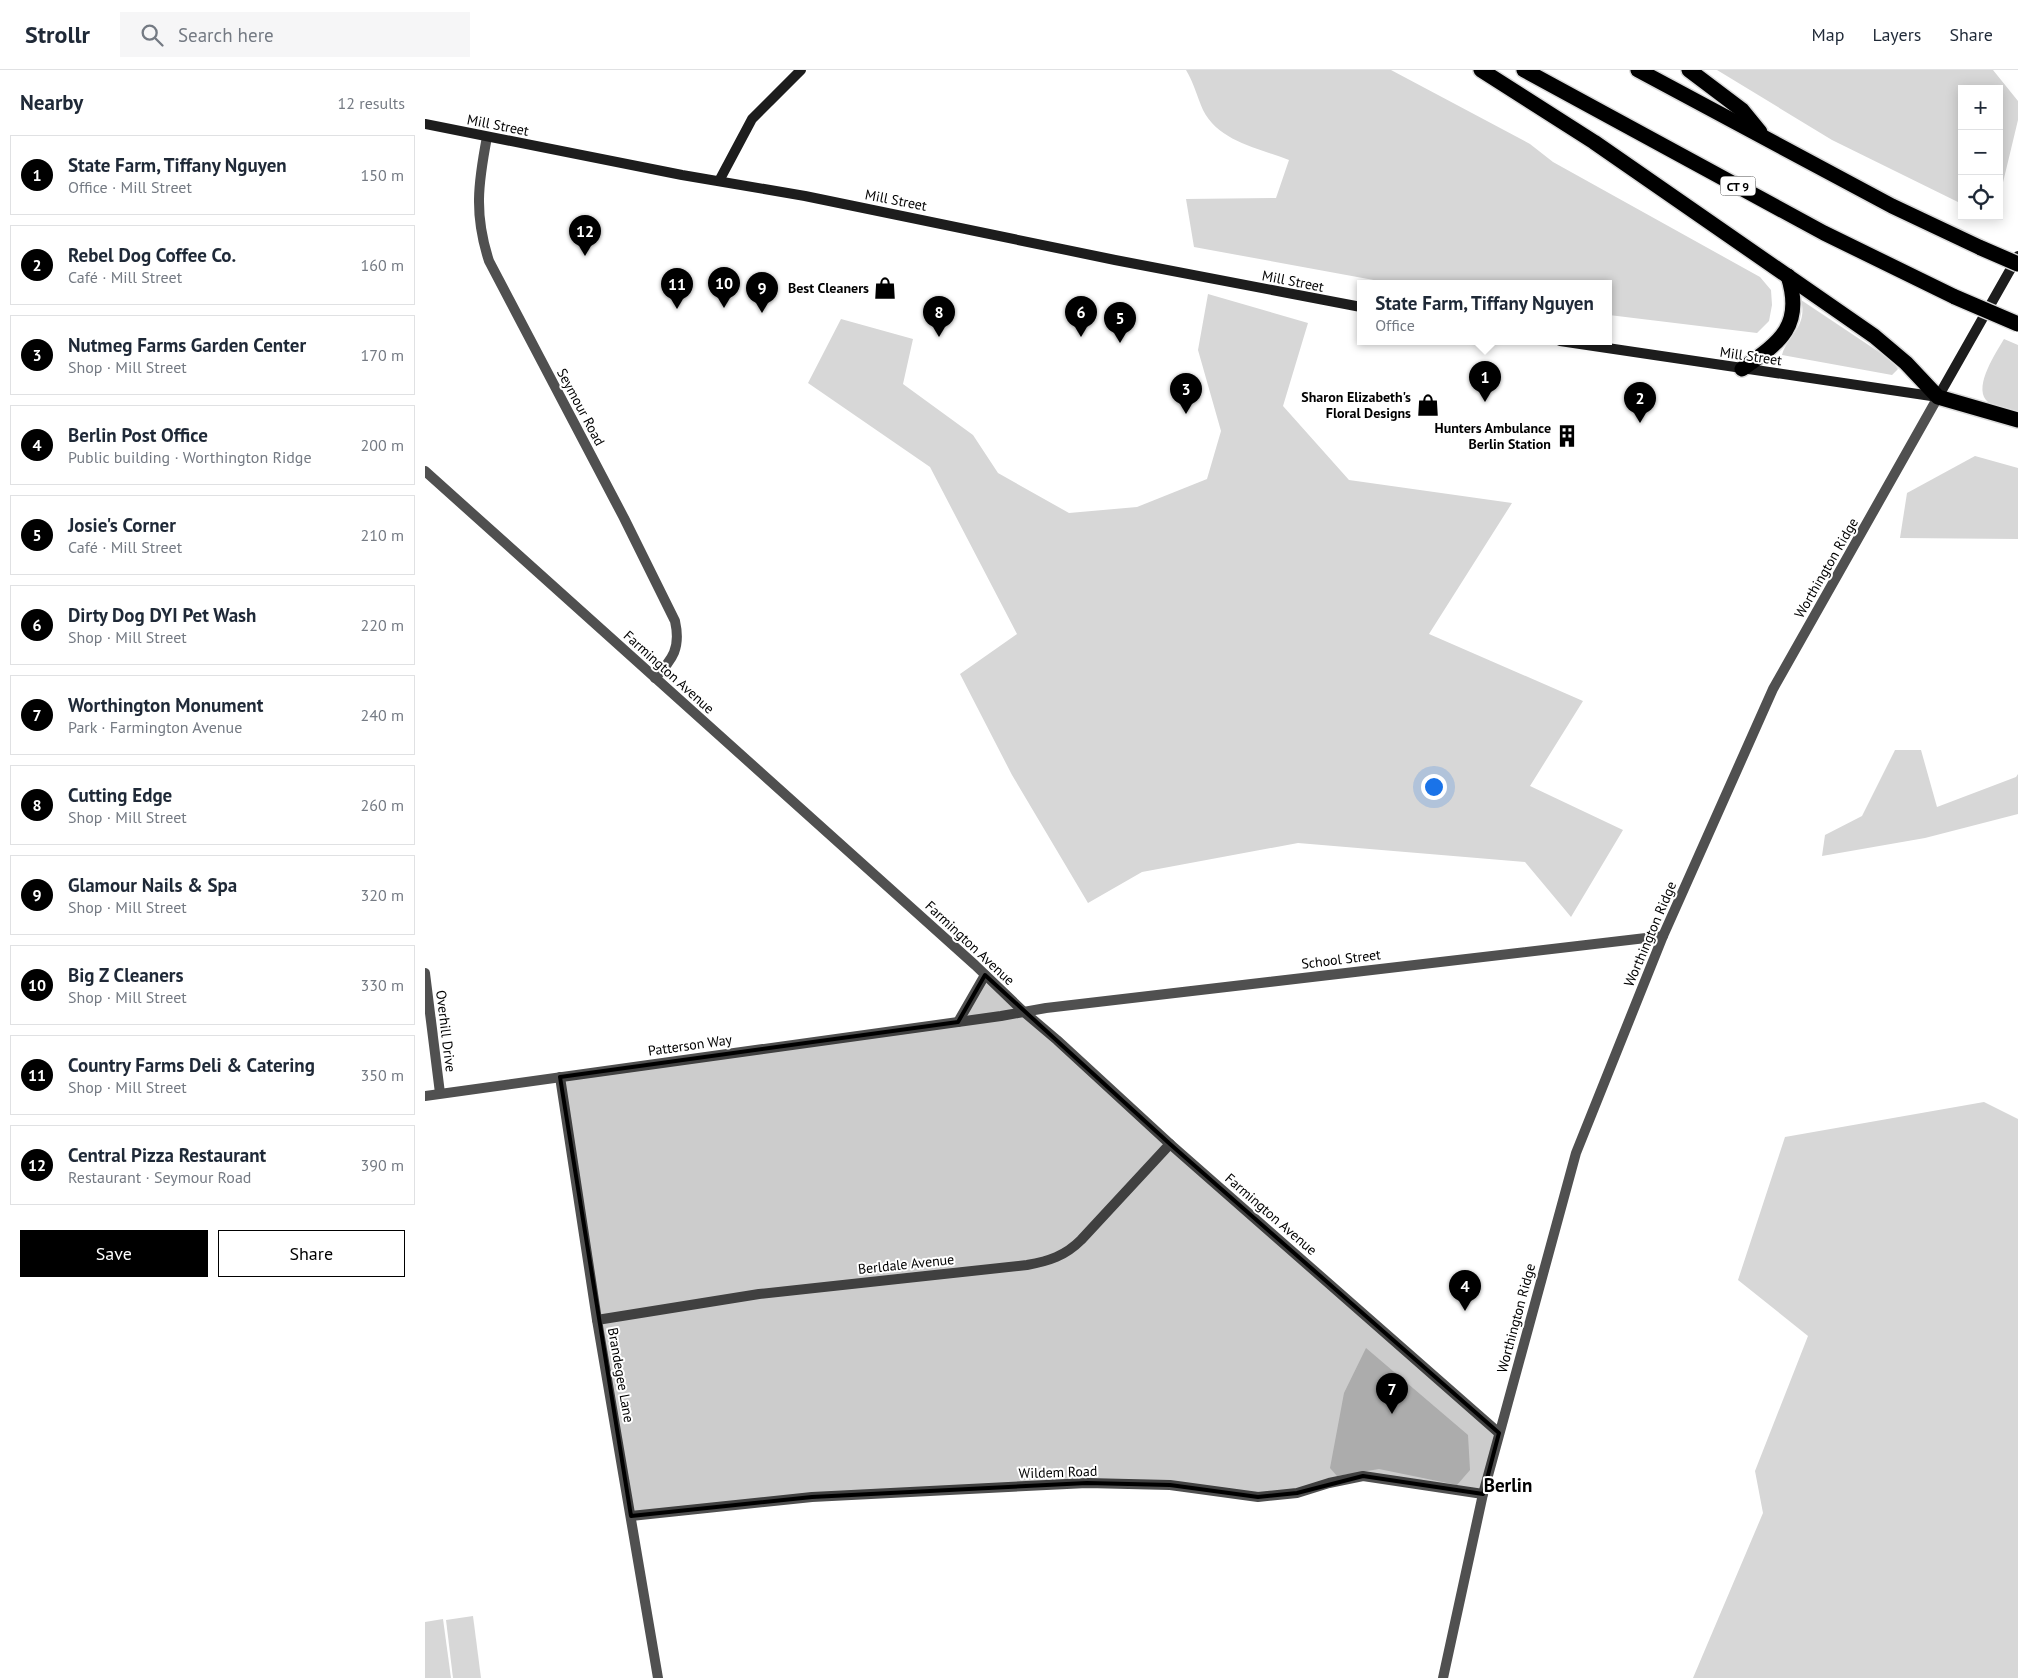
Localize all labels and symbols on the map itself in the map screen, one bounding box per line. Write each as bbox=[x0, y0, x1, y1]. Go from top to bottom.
street label: Mill Street bbox=[466, 110, 531, 140]
road number: CT 9 bbox=[1721, 176, 1755, 195]
street label: Mill Street bbox=[864, 185, 929, 215]
pin: 12 bbox=[569, 215, 601, 256]
street label: Mill Street bbox=[1261, 266, 1326, 296]
pin: 10 bbox=[708, 267, 740, 308]
pin: 11 bbox=[661, 268, 693, 309]
pin: 9 bbox=[746, 272, 778, 313]
shop icon: Best Cleaners bbox=[872, 275, 898, 301]
place label: Best Cleaners bbox=[788, 279, 869, 297]
pin: 8 bbox=[923, 296, 955, 337]
pin: 6 bbox=[1065, 296, 1097, 337]
pin: 5 bbox=[1104, 302, 1136, 343]
street label: Mill Street bbox=[1719, 343, 1783, 369]
pin: 1 bbox=[1469, 361, 1501, 402]
street label: Seymour Road bbox=[553, 365, 609, 449]
pin: 3 bbox=[1170, 373, 1202, 414]
pin: 2 bbox=[1624, 382, 1656, 423]
place label: Sharon Elizabeth's Floral Designs bbox=[1301, 388, 1411, 422]
shop icon: Sharon Elizabeth's Floral Designs bbox=[1415, 392, 1441, 418]
place label: Hunters Ambulance Berlin Station bbox=[1435, 419, 1551, 453]
building icon: Hunters Ambulance Berlin Station bbox=[1554, 423, 1580, 449]
street label: Worthington Ridge bbox=[1790, 515, 1862, 621]
street label: Farmington Avenue bbox=[620, 626, 718, 718]
your location bbox=[1421, 774, 1447, 800]
street label: Worthington Ridge bbox=[1620, 879, 1680, 989]
street label: Farmington Avenue bbox=[921, 897, 1019, 989]
street label: School Street bbox=[1300, 945, 1382, 973]
street label: Overhill Drive bbox=[432, 989, 460, 1073]
street label: Patterson Way bbox=[647, 1030, 734, 1060]
street label: Farmington Avenue bbox=[1221, 1169, 1321, 1259]
street label: Berldale Avenue bbox=[857, 1250, 955, 1278]
street label: Worthington Ridge bbox=[1493, 1261, 1539, 1375]
pin: 4 bbox=[1449, 1270, 1481, 1311]
street label: Brandegee Lane bbox=[604, 1326, 638, 1424]
pin: 7 bbox=[1376, 1373, 1408, 1414]
street label: Wildem Road bbox=[1018, 1462, 1098, 1482]
district label: Berlin bbox=[1484, 1473, 1532, 1497]

